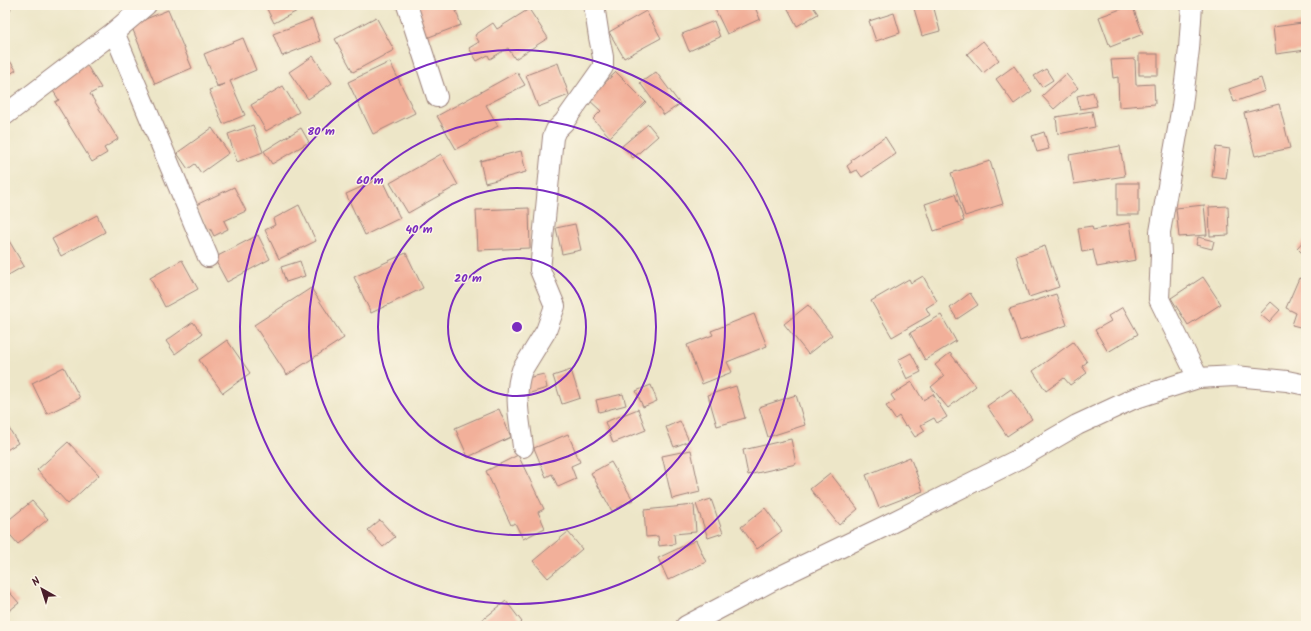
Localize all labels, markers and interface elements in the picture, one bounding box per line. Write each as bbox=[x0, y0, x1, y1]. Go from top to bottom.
text: 80 m bbox=[307, 122, 335, 141]
text: 60 m bbox=[356, 171, 384, 190]
text: 40 m bbox=[405, 220, 433, 239]
text: 20 m bbox=[454, 269, 482, 288]
centre of rings bbox=[510, 320, 524, 334]
north arrow bbox=[22, 569, 62, 609]
text: N bbox=[28, 573, 45, 591]

